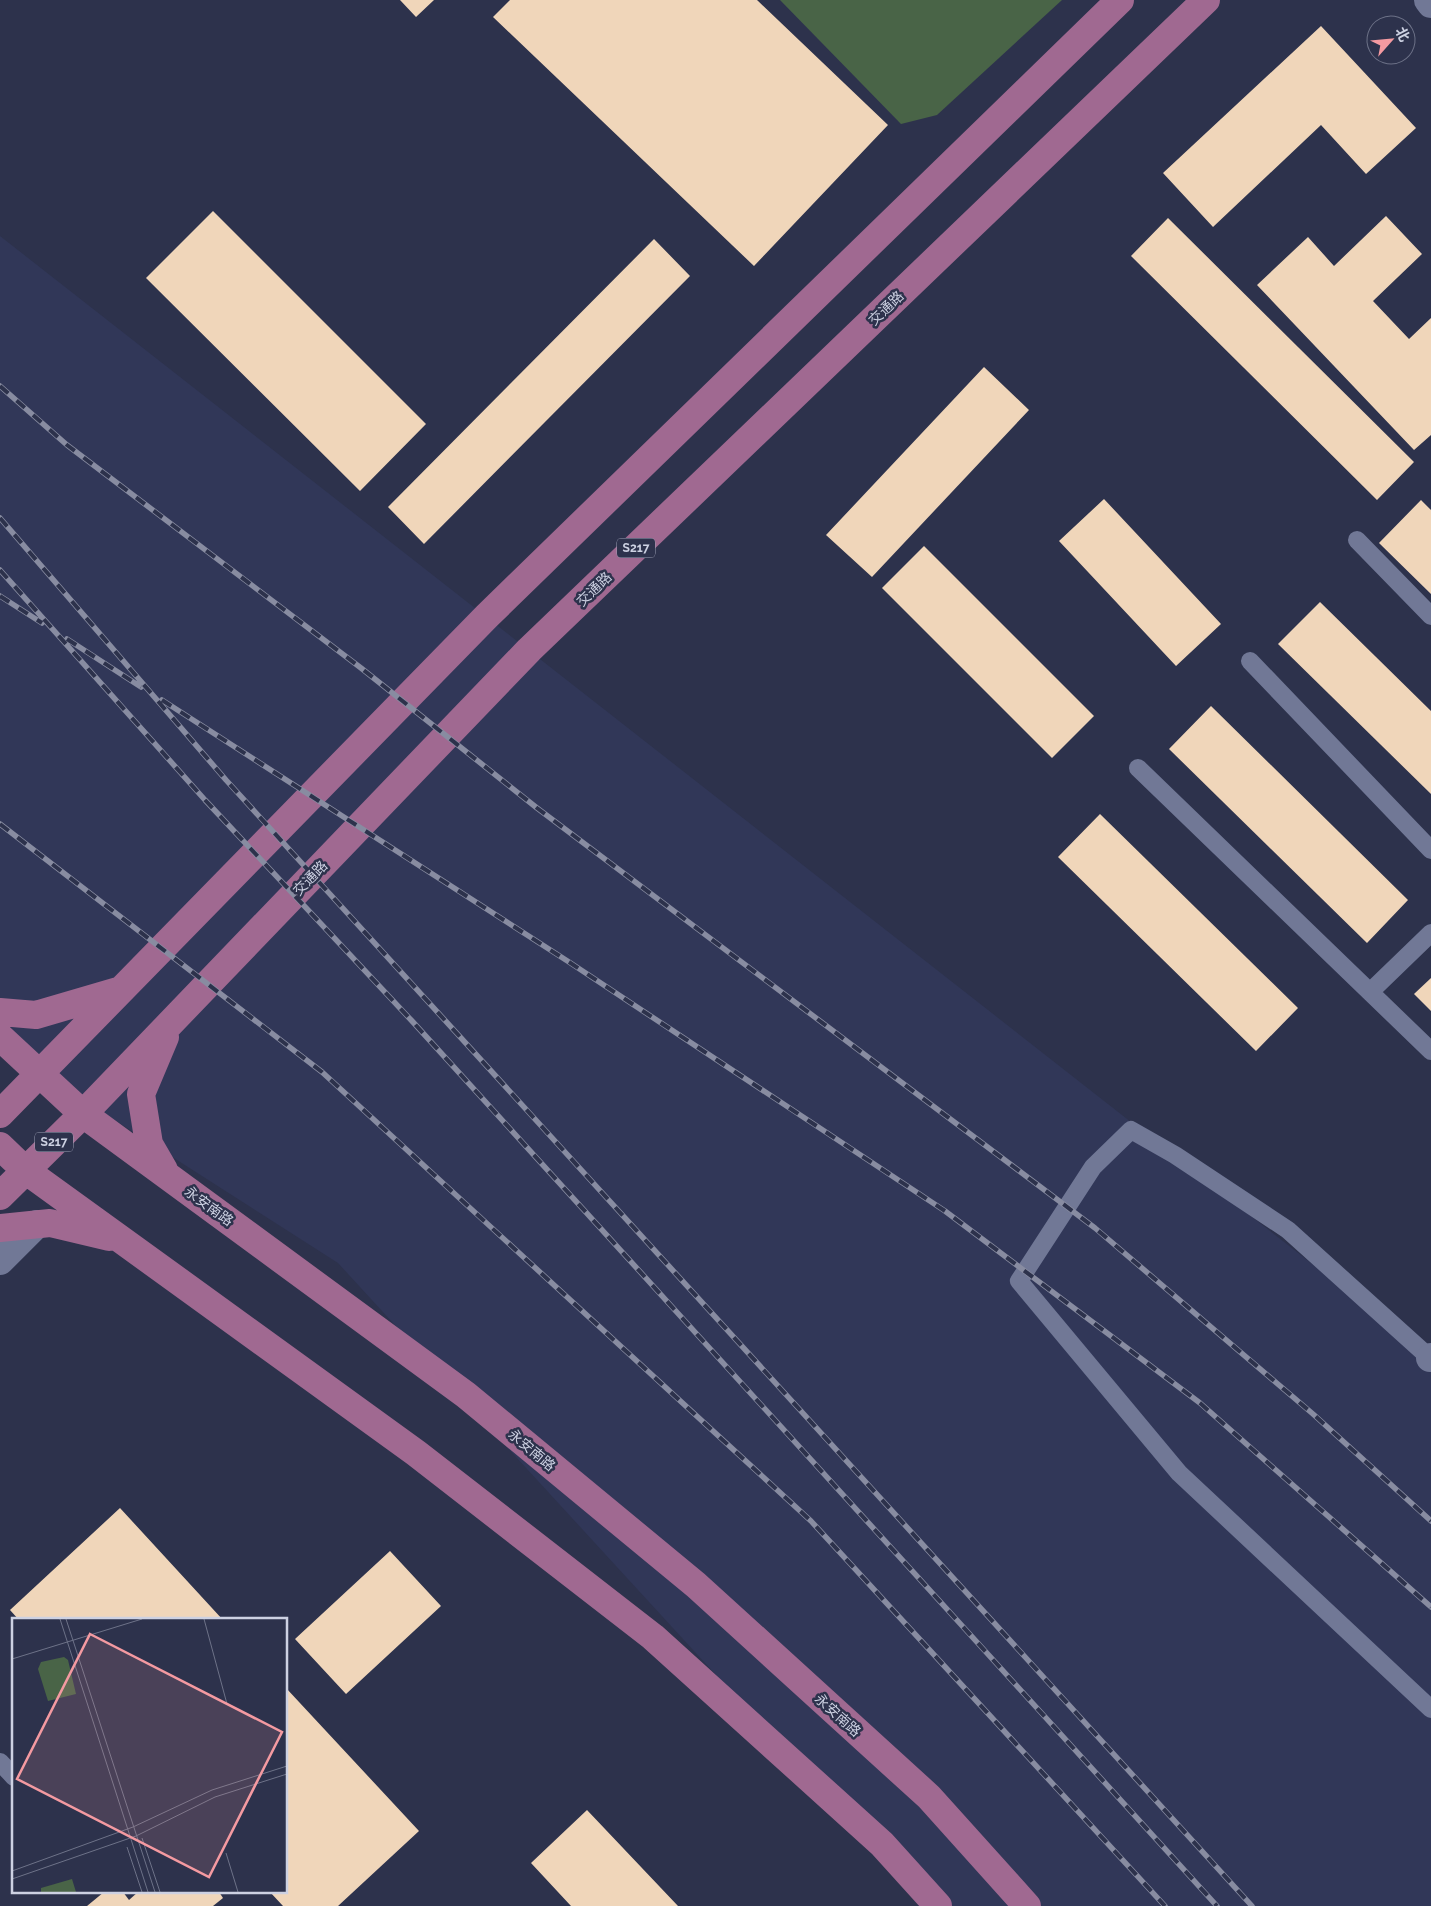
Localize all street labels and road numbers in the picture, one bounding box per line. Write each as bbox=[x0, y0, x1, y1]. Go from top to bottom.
street label: 交通路 bbox=[865, 288, 907, 328]
road number: S217 bbox=[617, 538, 655, 558]
street label: 交通路 bbox=[573, 569, 615, 609]
street label: 交通路 bbox=[290, 857, 330, 899]
road number: S217 bbox=[35, 1132, 73, 1152]
street label: 永安南路 bbox=[182, 1183, 236, 1229]
street label: 永安南路 bbox=[505, 1426, 559, 1474]
street label: 永安南路 bbox=[812, 1690, 864, 1740]

